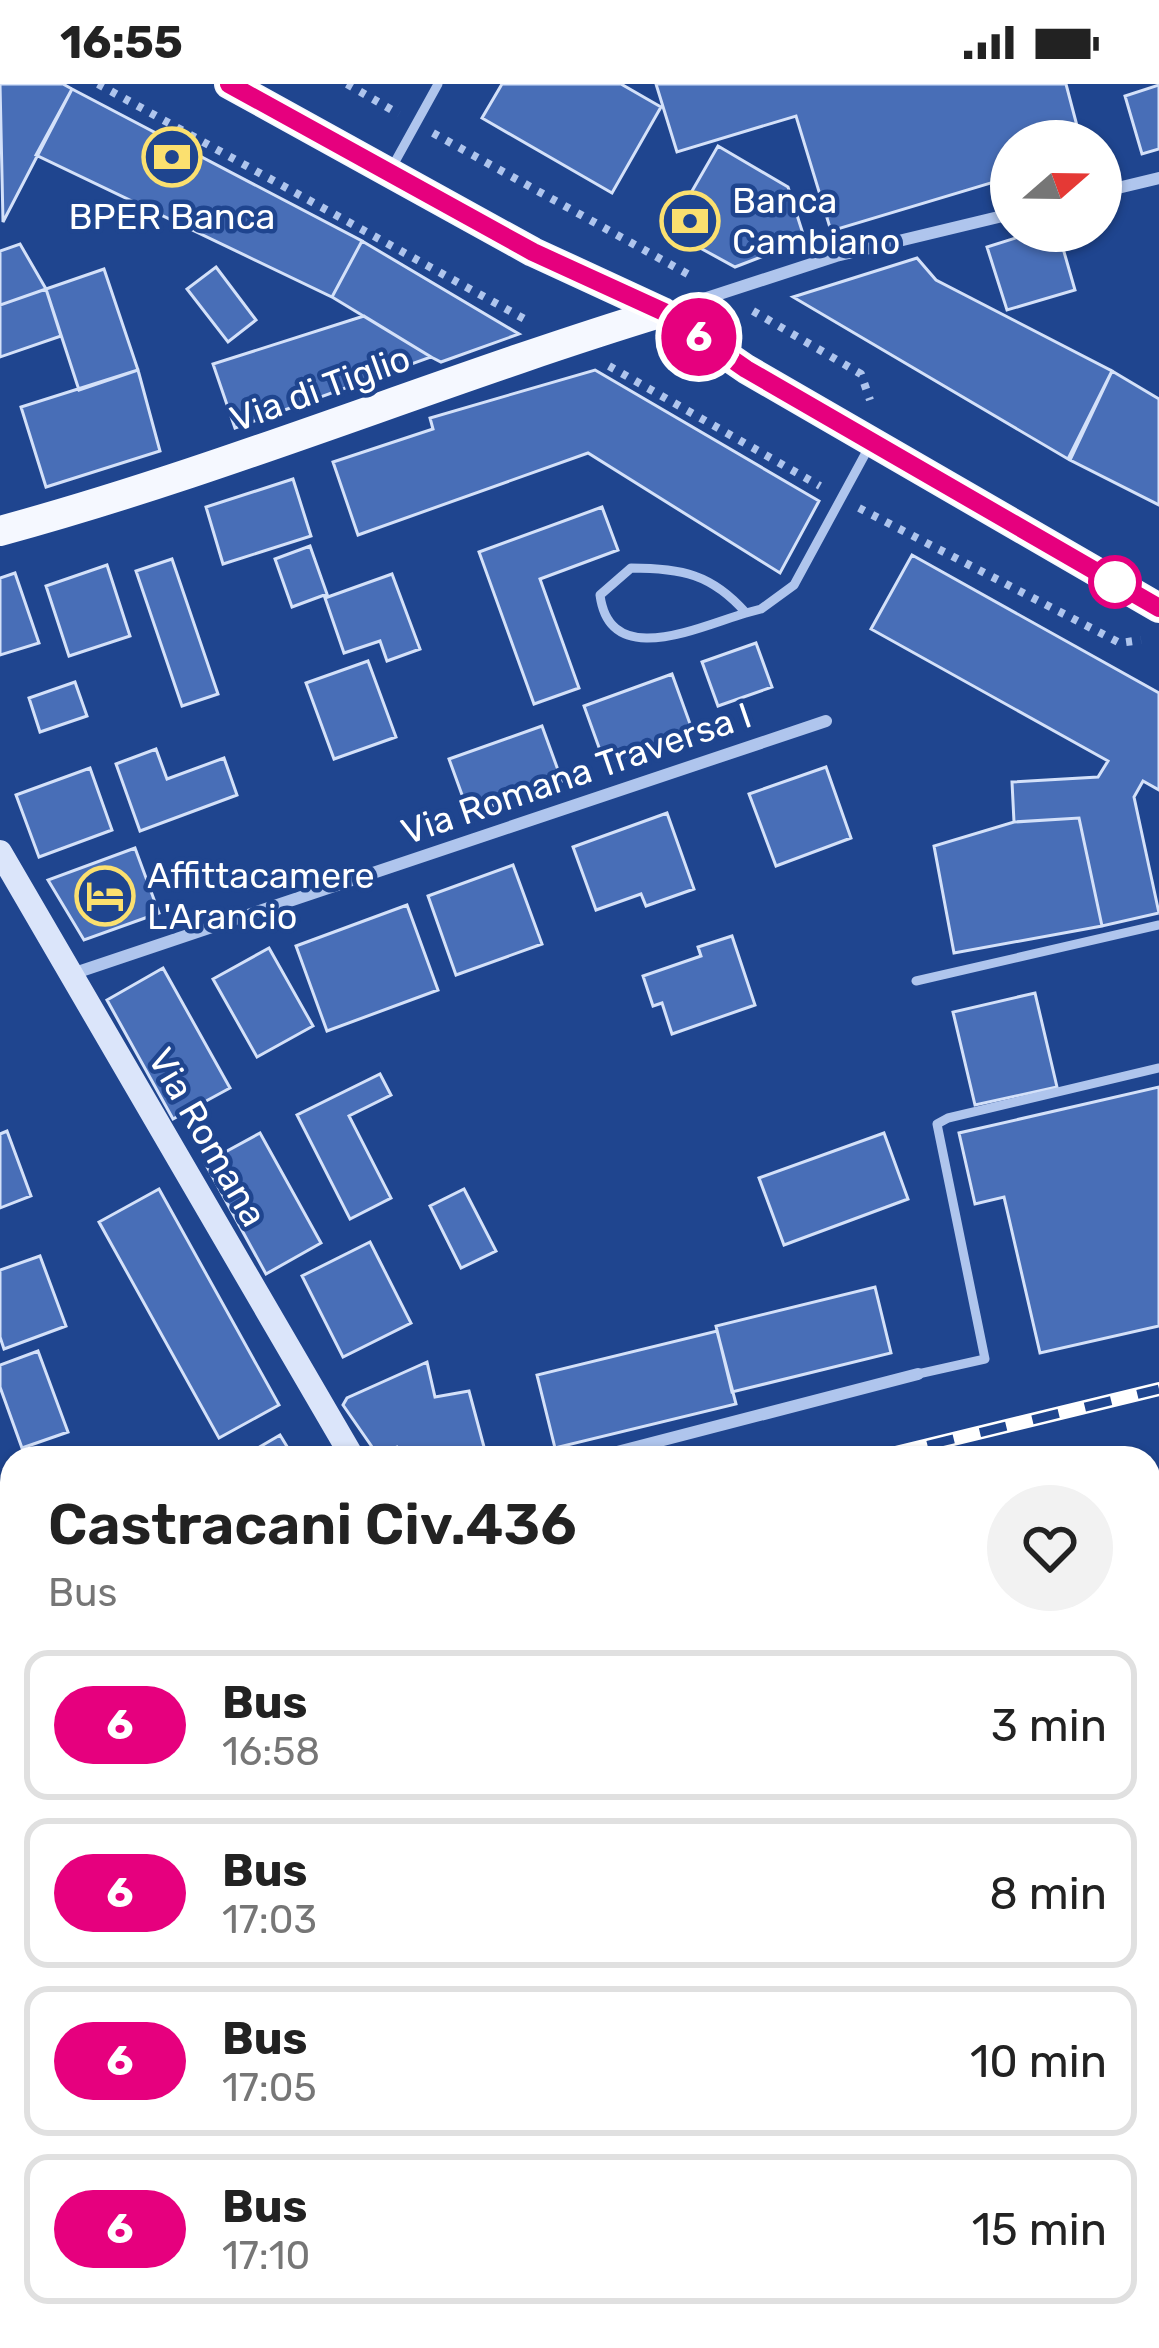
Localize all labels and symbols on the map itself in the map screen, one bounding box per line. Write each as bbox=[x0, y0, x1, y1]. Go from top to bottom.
north arrow bbox=[990, 120, 1122, 252]
bank icon: BPER Banca bbox=[141, 126, 203, 188]
place label: Banca Cambiano bbox=[732, 179, 900, 263]
bank icon: Banca Cambiano bbox=[659, 190, 721, 252]
place label: BPER Banca bbox=[69, 195, 275, 238]
line badge: 6 bbox=[660, 298, 738, 376]
street label: Via di Tiglio bbox=[224, 336, 416, 441]
unlabelled marker bbox=[1090, 557, 1140, 607]
street label: Via Romana Traversa I bbox=[396, 693, 757, 854]
place label: Affittacamere L'Arancio bbox=[147, 854, 375, 938]
hotel icon: Affittacamere L'Arancio bbox=[74, 865, 136, 927]
street label: Via Romana bbox=[139, 1041, 276, 1234]

